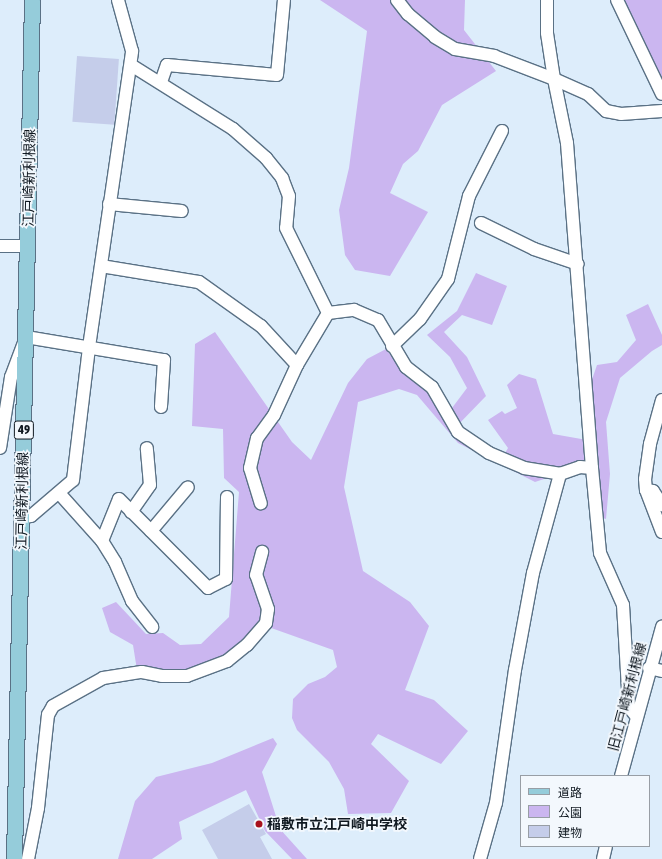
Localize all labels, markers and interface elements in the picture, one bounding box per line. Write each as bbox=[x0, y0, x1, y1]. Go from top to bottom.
street label: 江戸崎新利根線 bbox=[20, 129, 38, 227]
road number: 49 bbox=[13, 419, 35, 441]
street label: 江戸崎新利根線 bbox=[13, 452, 31, 550]
street label: 旧江戸崎新利根線 bbox=[604, 641, 650, 753]
legend bbox=[520, 775, 650, 847]
text: 道路 bbox=[558, 786, 582, 800]
text: 公園 bbox=[558, 806, 582, 820]
place label: 稲敷市立江戸崎中学校 bbox=[267, 816, 407, 832]
marker: 稲敷市立江戸崎中学校 bbox=[254, 819, 264, 829]
text: 建物 bbox=[558, 826, 582, 840]

